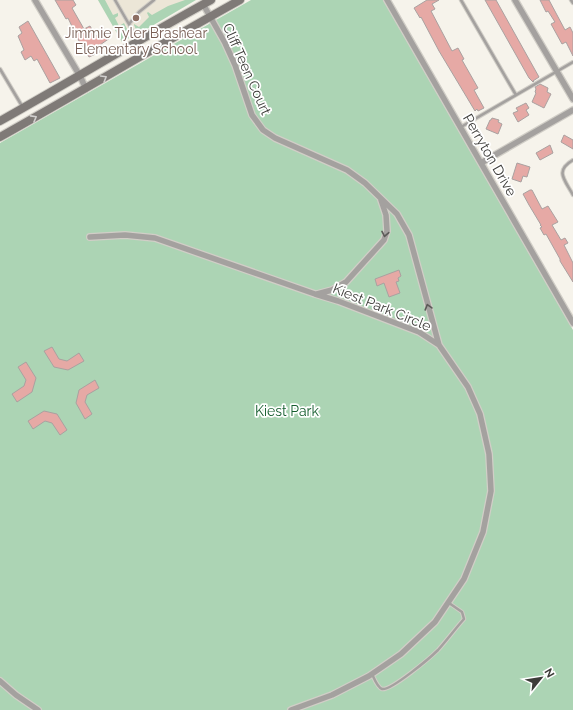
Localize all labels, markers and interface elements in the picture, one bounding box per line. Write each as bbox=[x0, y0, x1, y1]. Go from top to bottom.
marker: Jimmie Tyler Brashear Elementary School bbox=[131, 13, 141, 23]
street label: Cliff Teen Court bbox=[220, 21, 274, 118]
place label: Jimmie Tyler Brashear Elementary School bbox=[65, 25, 207, 57]
one-way arrow bbox=[100, 75, 107, 83]
street label: Perryton Drive bbox=[460, 111, 520, 199]
one-way arrow bbox=[30, 115, 37, 122]
one-way arrow bbox=[382, 231, 390, 237]
street label: Kiest Park Circle bbox=[331, 280, 433, 334]
one-way arrow bbox=[424, 304, 433, 311]
park label: Kiest Park bbox=[255, 403, 320, 419]
north arrow bbox=[521, 658, 561, 698]
text: N bbox=[541, 666, 557, 680]

